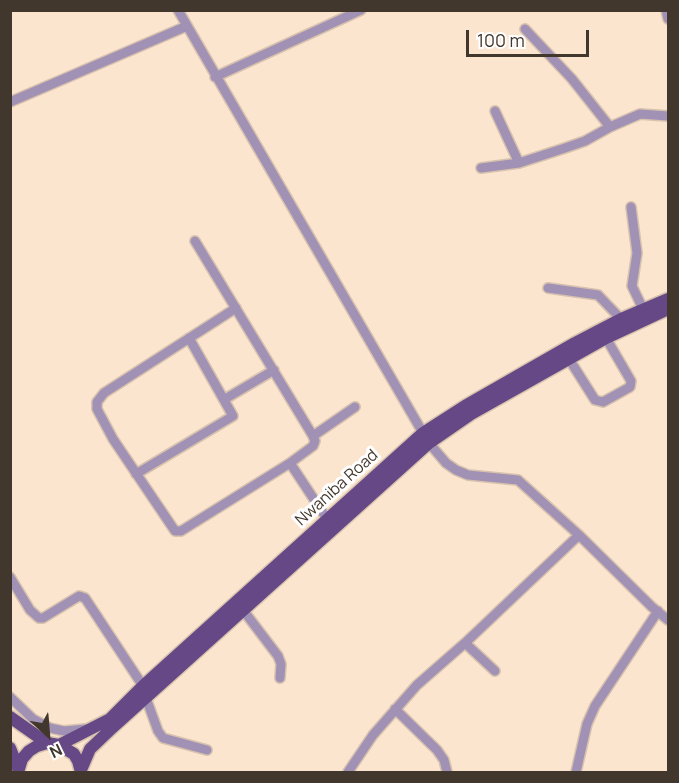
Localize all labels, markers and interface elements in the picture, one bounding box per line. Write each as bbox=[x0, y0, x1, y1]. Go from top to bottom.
scale bar bbox=[469, 18, 592, 56]
text: 100 m bbox=[477, 28, 525, 52]
street label: Nwaniba Road bbox=[292, 446, 382, 530]
north arrow bbox=[18, 705, 78, 765]
text: N bbox=[46, 739, 66, 764]

